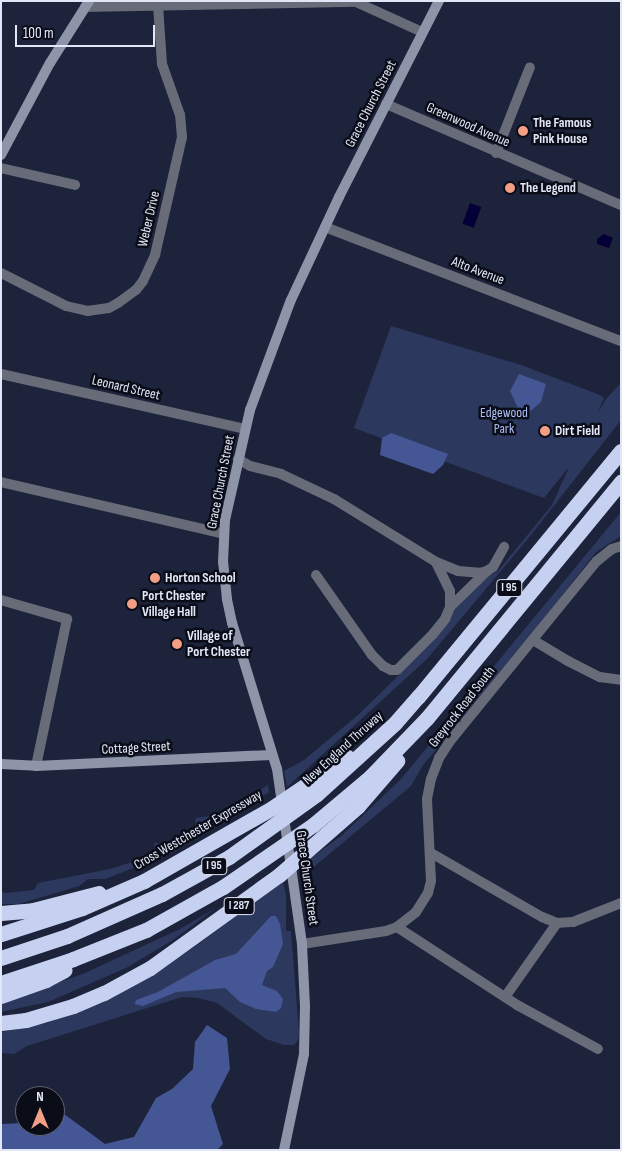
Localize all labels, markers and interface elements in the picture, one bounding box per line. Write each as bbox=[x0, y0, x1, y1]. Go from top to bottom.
scale bar bbox=[18, 15, 158, 47]
text: 100 m bbox=[23, 24, 54, 43]
street label: Grace Church Street bbox=[342, 58, 400, 150]
street label: Greenwood Avenue bbox=[424, 99, 512, 151]
place label: The Famous Pink House bbox=[533, 115, 591, 148]
marker: The Famous Pink House bbox=[517, 125, 529, 137]
place label: The Legend bbox=[520, 180, 576, 196]
marker: The Legend bbox=[504, 182, 516, 194]
street label: Weber Drive bbox=[134, 190, 164, 248]
street label: Alto Avenue bbox=[449, 253, 507, 289]
street label: Leonard Street bbox=[90, 372, 162, 404]
park label: Edgewood Park bbox=[480, 405, 528, 438]
place label: Dirt Field bbox=[555, 423, 600, 439]
marker: Dirt Field bbox=[539, 425, 551, 437]
street label: Grace Church Street bbox=[204, 434, 238, 530]
place label: Horton School bbox=[165, 570, 236, 586]
marker: Horton School bbox=[149, 572, 161, 584]
road number: I 95 bbox=[495, 578, 523, 598]
place label: Port Chester Village Hall bbox=[142, 588, 205, 620]
marker: Port Chester Village Hall bbox=[126, 598, 138, 610]
place label: Village of Port Chester bbox=[187, 628, 250, 660]
marker: Village of Port Chester bbox=[171, 638, 183, 650]
street label: Greyrock Road South bbox=[425, 663, 499, 751]
street label: New England Thruway bbox=[299, 708, 387, 788]
street label: Cottage Street bbox=[101, 738, 171, 758]
street label: Cross Westchester Expressway bbox=[131, 786, 265, 874]
street label: Grace Church Street bbox=[292, 830, 322, 926]
road number: I 95 bbox=[200, 856, 228, 876]
road number: I 287 bbox=[223, 896, 255, 916]
north arrow bbox=[15, 1086, 65, 1136]
text: N bbox=[36, 1088, 44, 1105]

